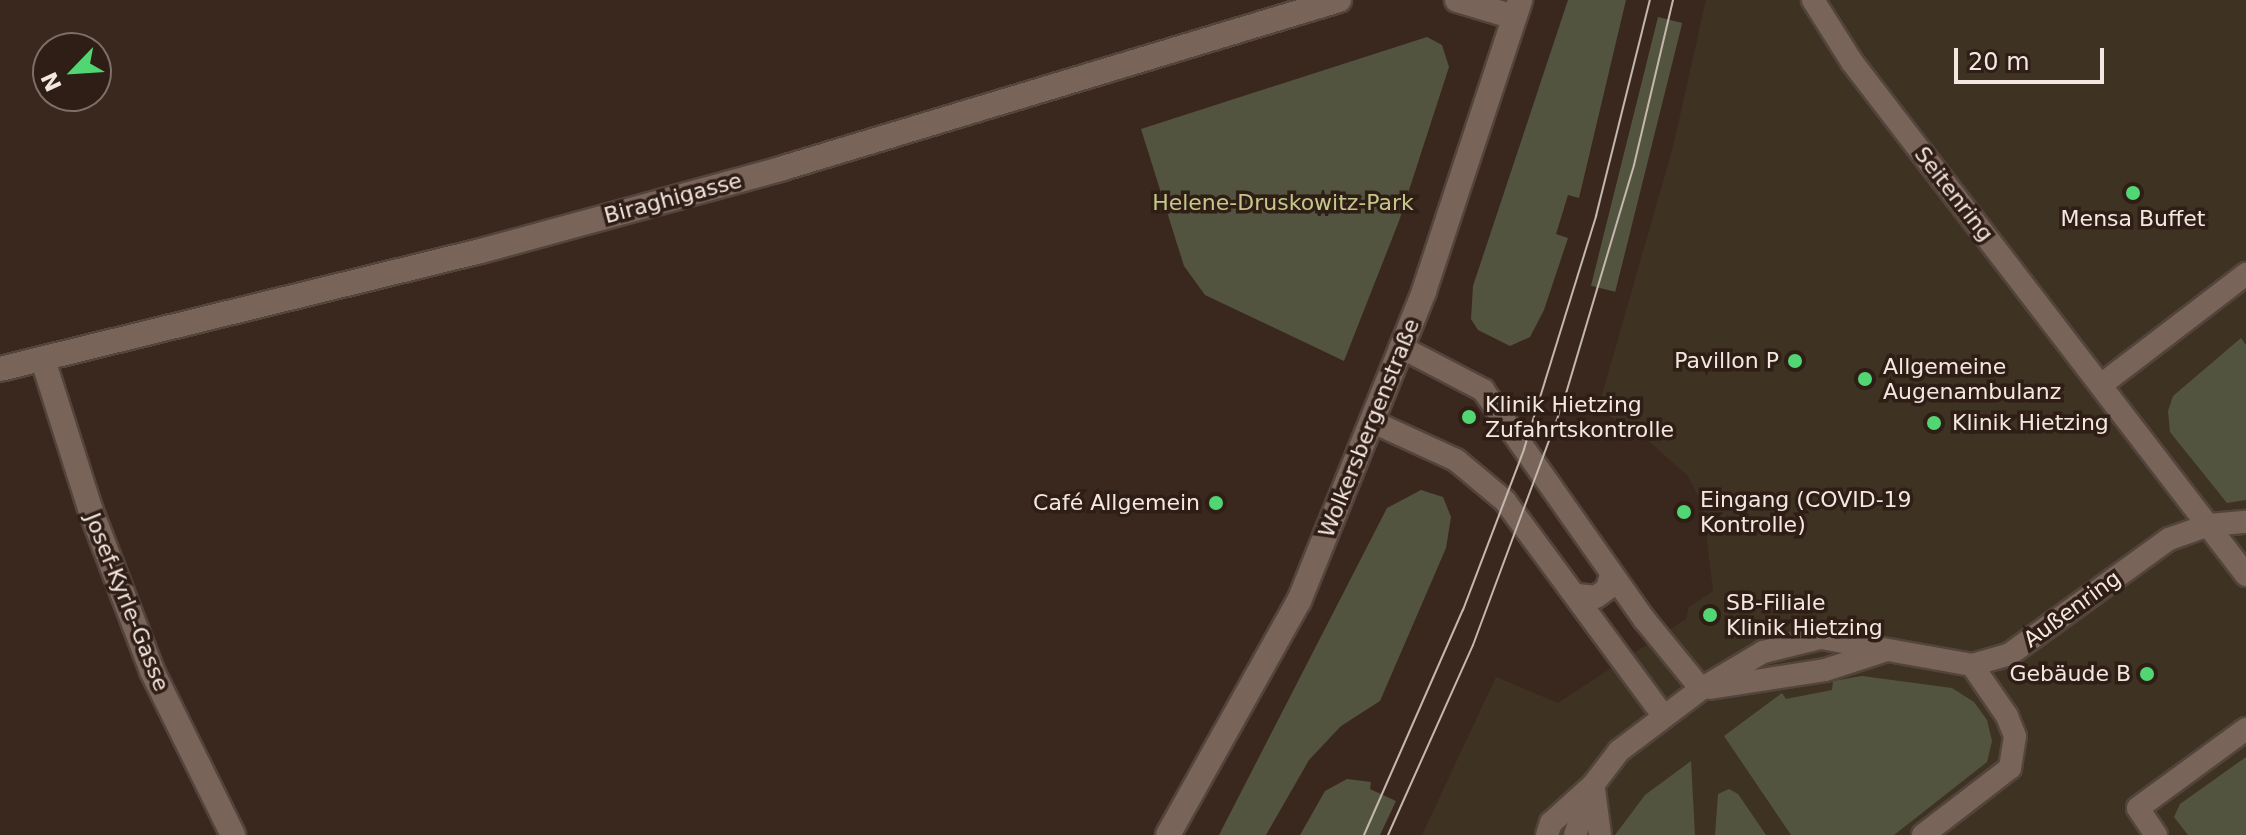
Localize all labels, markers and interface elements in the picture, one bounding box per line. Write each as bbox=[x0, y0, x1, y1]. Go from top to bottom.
north arrow bbox=[32, 32, 112, 112]
scale bar bbox=[1958, 32, 2108, 82]
text: 20 m bbox=[1968, 48, 2030, 76]
text: N bbox=[36, 68, 67, 95]
street label: Seitenring bbox=[1909, 141, 1999, 247]
street label: Biraghigasse bbox=[601, 167, 745, 229]
marker: Mensa Buffet bbox=[2124, 184, 2142, 202]
park label: Helene-Druskowitz-Park bbox=[1152, 190, 1414, 216]
place label: Mensa Buffet bbox=[2061, 206, 2205, 232]
street label: Wolkersbergenstraße bbox=[1313, 315, 1425, 541]
place label: Pavillon P bbox=[1674, 348, 1779, 374]
marker: Pavillon P bbox=[1786, 352, 1804, 370]
place label: Allgemeine Augenambulanz bbox=[1883, 353, 2061, 404]
marker: Allgemeine Augenambulanz bbox=[1854, 368, 1876, 390]
place label: Klinik Hietzing Zufahrtskontrolle bbox=[1485, 391, 1674, 442]
marker: Klinik Hietzing Zufahrtskontrolle bbox=[1460, 408, 1478, 426]
place label: Klinik Hietzing bbox=[1952, 410, 2109, 436]
marker: Klinik Hietzing bbox=[1923, 412, 1945, 434]
place label: Eingang (COVID-19 Kontrolle) bbox=[1700, 486, 1912, 538]
place label: Café Allgemein bbox=[1033, 490, 1200, 516]
marker: Café Allgemein bbox=[1207, 494, 1225, 512]
marker: Eingang (COVID-19 Kontrolle) bbox=[1675, 503, 1693, 521]
street label: Josef-Kyrle-Gasse bbox=[79, 509, 175, 695]
street label: Außenring bbox=[2018, 565, 2126, 653]
place label: SB-Filiale Klinik Hietzing bbox=[1726, 589, 1883, 640]
marker: SB-Filiale Klinik Hietzing bbox=[1701, 606, 1719, 624]
place label: Gebäude B bbox=[2009, 661, 2131, 687]
marker: Gebäude B bbox=[2138, 665, 2156, 683]

